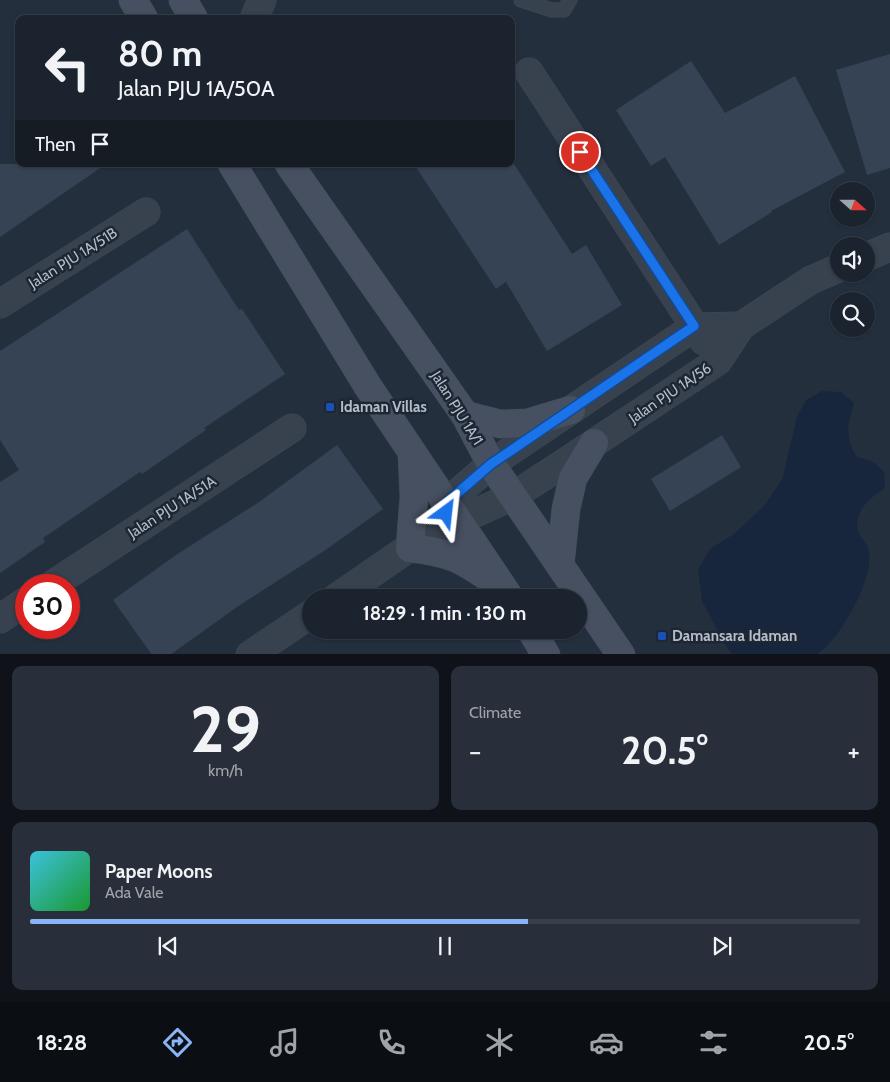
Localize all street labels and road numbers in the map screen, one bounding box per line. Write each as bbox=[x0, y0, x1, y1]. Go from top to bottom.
street label: Jalan PJU 1A/51B bbox=[25, 224, 121, 293]
street label: Jalan PJU 1A/56 bbox=[624, 359, 715, 428]
street label: Jalan PJU 1A/1 bbox=[427, 367, 487, 448]
street label: Jalan PJU 1A/51A bbox=[124, 471, 220, 543]

